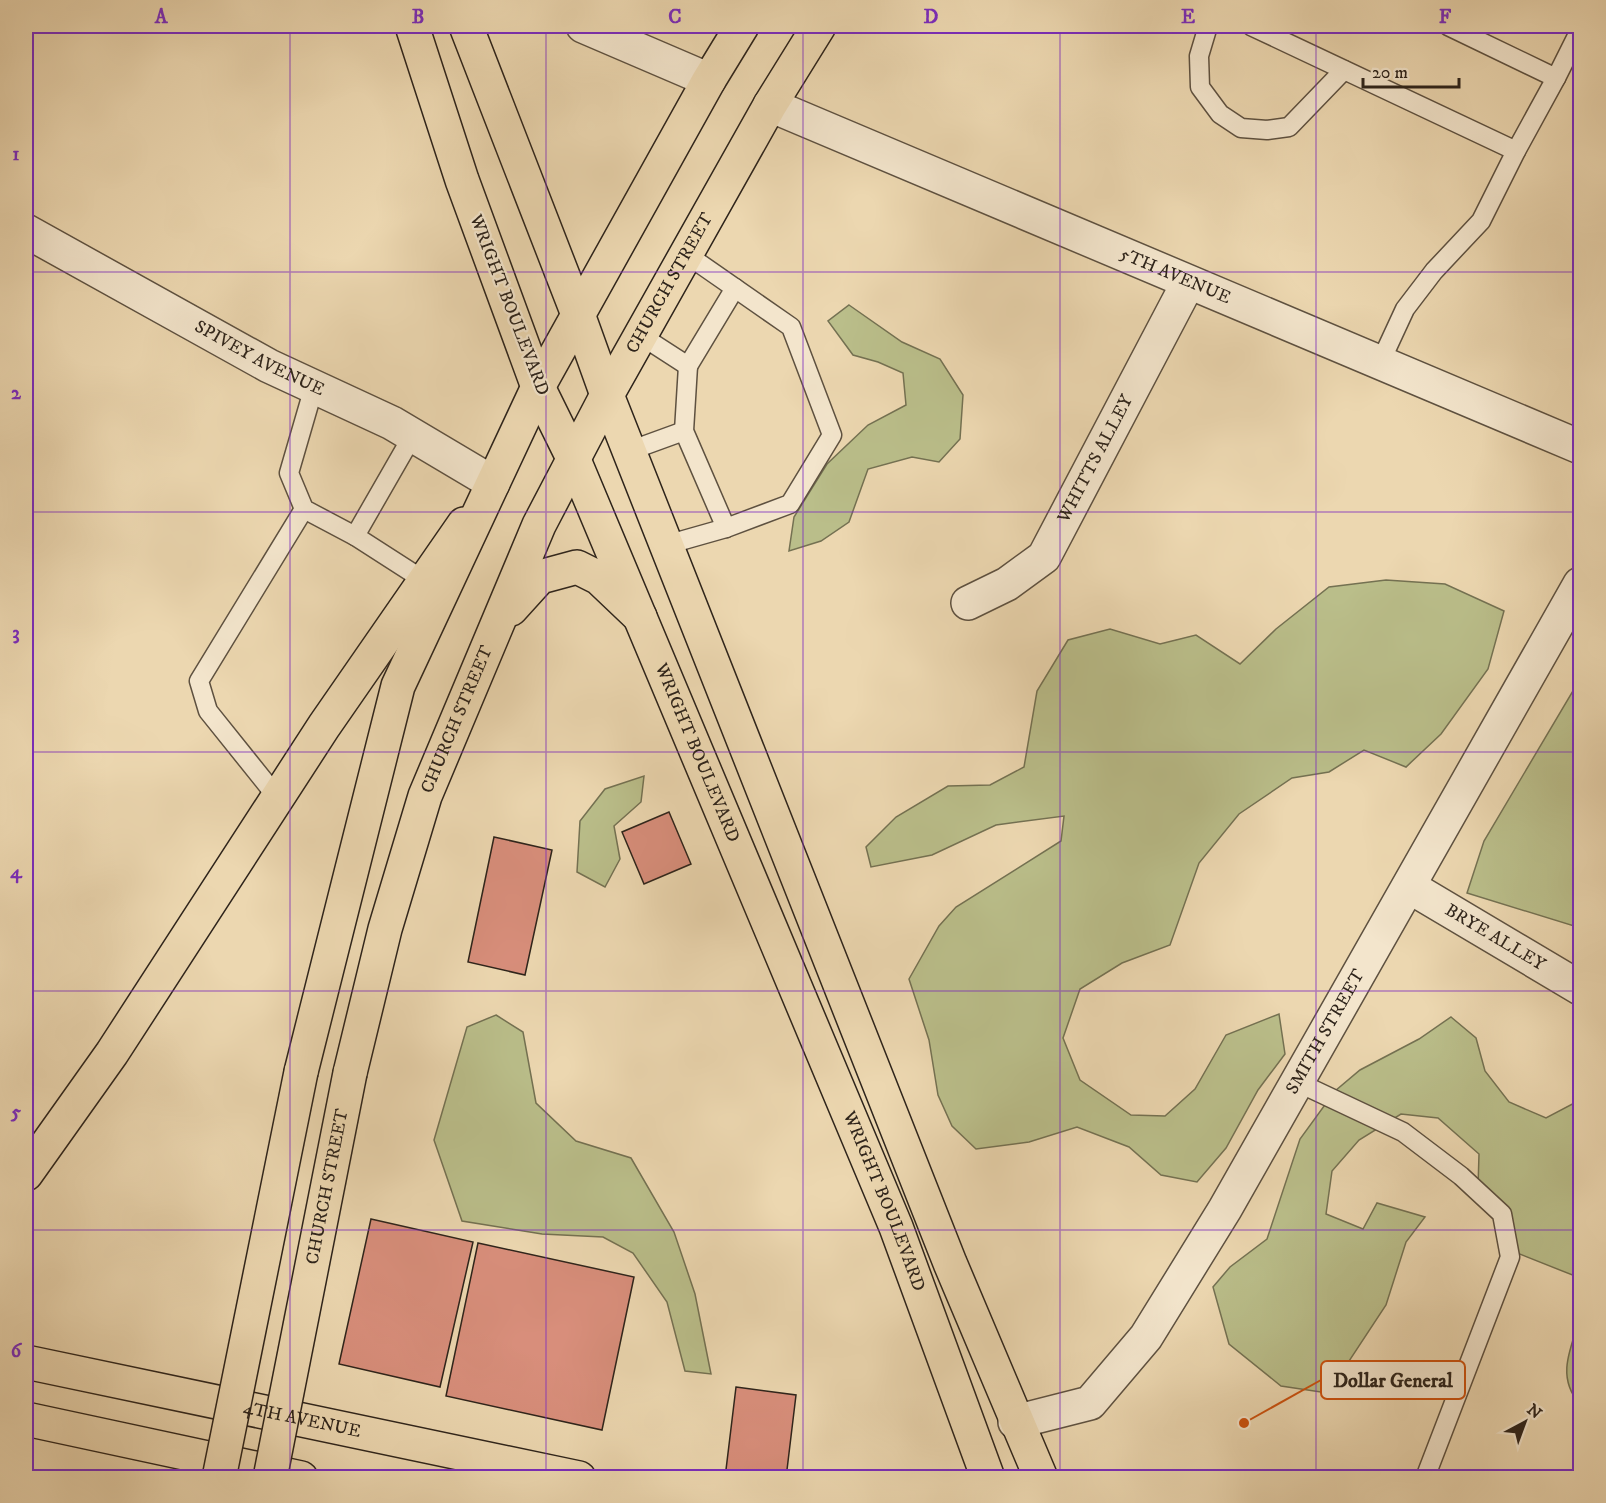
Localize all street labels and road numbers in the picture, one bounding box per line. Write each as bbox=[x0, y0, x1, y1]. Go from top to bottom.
street label: CHURCH STREET bbox=[622, 209, 718, 358]
street label: WRIGHT BOULEVARD bbox=[464, 210, 554, 399]
street label: 5TH AVENUE bbox=[1117, 243, 1234, 309]
street label: SPIVEY AVENUE bbox=[191, 316, 328, 401]
street label: WHITTS ALLEY bbox=[1052, 391, 1139, 528]
street label: CHURCH STREET bbox=[416, 642, 498, 797]
street label: WRIGHT BOULEVARD bbox=[649, 659, 744, 846]
street label: BRYE ALLEY bbox=[1441, 899, 1550, 976]
street label: SMITH STREET bbox=[1281, 965, 1370, 1098]
street label: CHURCH STREET bbox=[301, 1107, 354, 1266]
street label: WRIGHT BOULEVARD bbox=[837, 1107, 930, 1294]
street label: 4TH AVENUE bbox=[241, 1397, 363, 1443]

